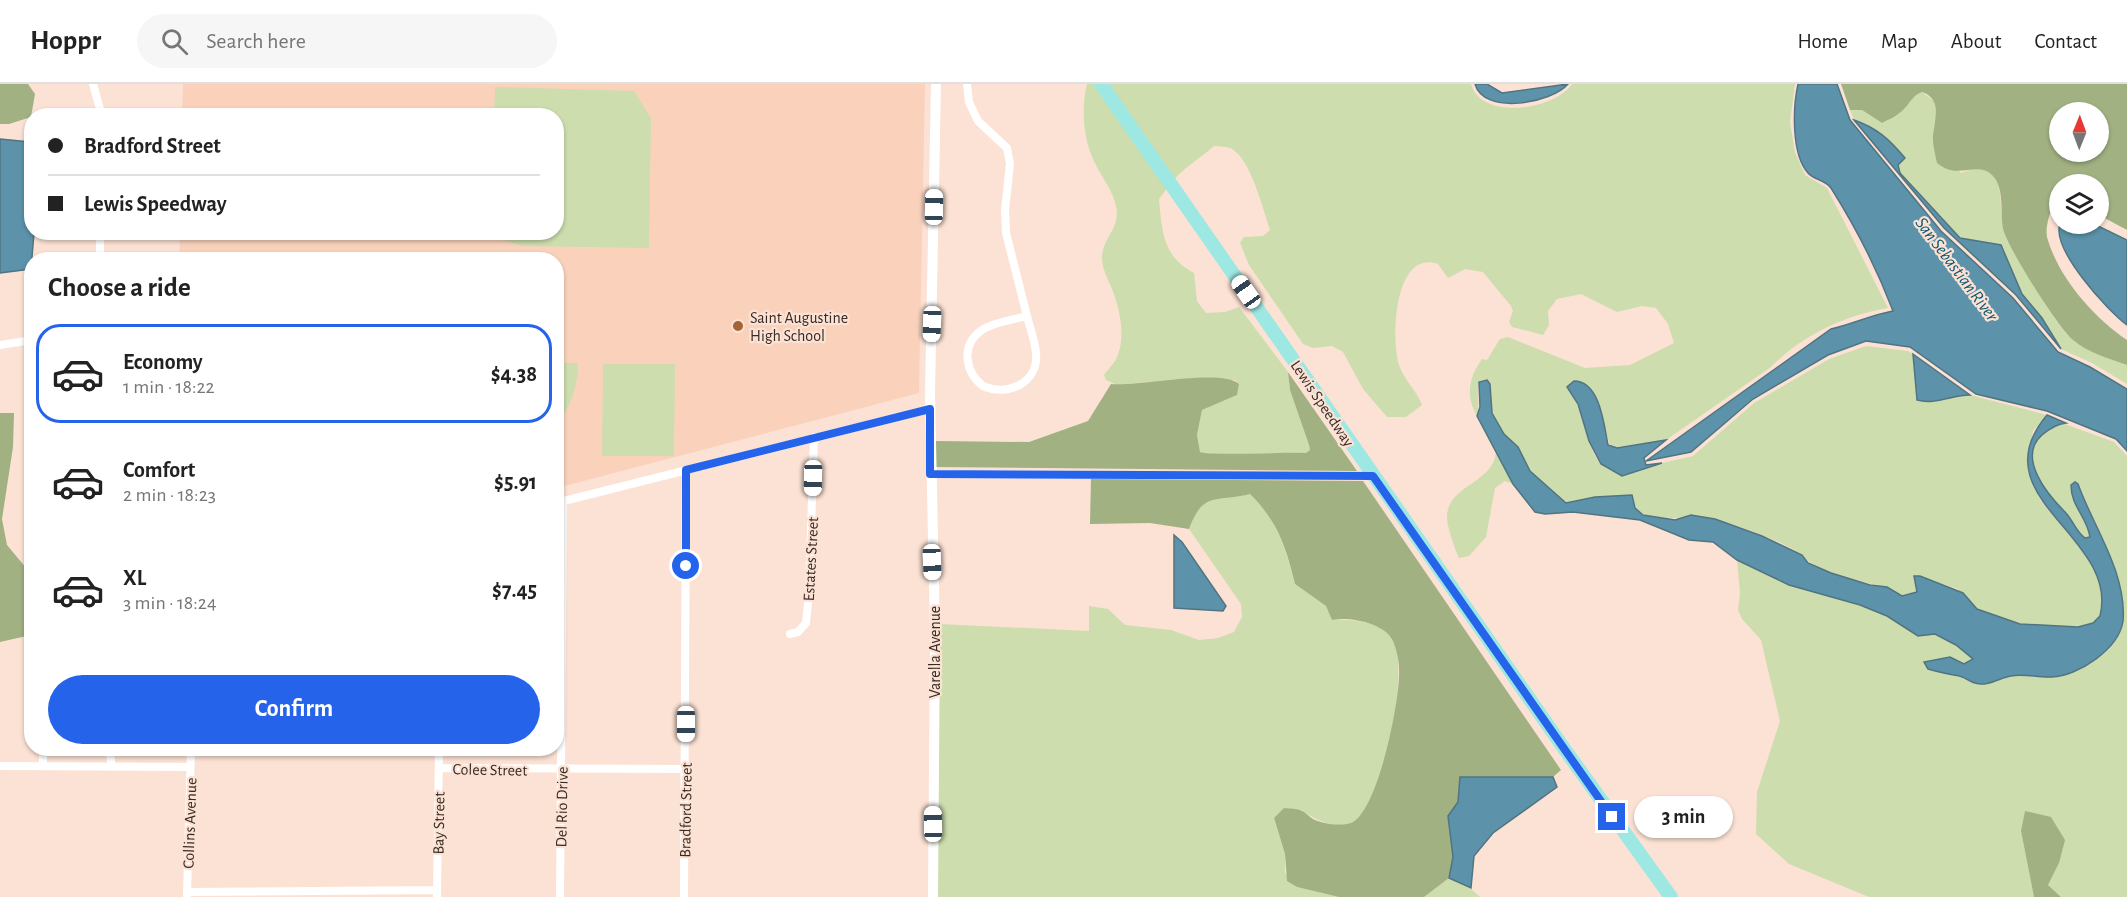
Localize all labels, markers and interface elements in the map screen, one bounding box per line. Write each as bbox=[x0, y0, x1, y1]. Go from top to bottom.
search box bbox=[137, 14, 557, 68]
icon: search bbox=[158, 25, 191, 58]
text: Hoppr bbox=[30, 27, 101, 55]
text: Search here bbox=[206, 30, 306, 52]
text: Home bbox=[1797, 31, 1848, 52]
text: Map bbox=[1881, 31, 1918, 52]
text: About bbox=[1951, 31, 2001, 52]
text: Contact bbox=[2034, 31, 2097, 52]
north arrow bbox=[2049, 102, 2109, 162]
map controls bbox=[2049, 102, 2109, 234]
text: Bradford Street bbox=[84, 135, 221, 157]
button: layers bbox=[2049, 174, 2109, 234]
car bbox=[925, 189, 943, 225]
text: Lewis Speedway bbox=[84, 193, 227, 215]
water label: San Sebastian River bbox=[1911, 214, 2002, 326]
car bbox=[1228, 272, 1264, 312]
text: Choose a ride bbox=[48, 274, 191, 301]
car bbox=[922, 306, 942, 342]
place label: Saint Augustine High School bbox=[750, 310, 848, 344]
marker: Saint Augustine High School bbox=[731, 319, 745, 333]
icon: car bbox=[51, 347, 105, 401]
text: Economy bbox=[123, 351, 203, 373]
street label: Lewis Speedway bbox=[1287, 358, 1357, 450]
text: $4.38 bbox=[491, 363, 537, 385]
text: 1 min · 18:22 bbox=[123, 377, 215, 397]
icon: car bbox=[51, 455, 105, 509]
text: Comfort bbox=[123, 459, 195, 481]
car bbox=[804, 460, 822, 496]
text: $5.91 bbox=[494, 471, 537, 493]
text: 2 min · 18:23 bbox=[123, 485, 216, 505]
street label: Estates Street bbox=[801, 516, 821, 602]
car bbox=[922, 544, 942, 580]
route start bbox=[672, 552, 699, 579]
icon: car bbox=[51, 563, 105, 617]
text: XL bbox=[123, 567, 146, 589]
text: $7.45 bbox=[492, 579, 537, 601]
text: 3 min · 18:24 bbox=[123, 593, 217, 613]
street label: Varella Avenue bbox=[927, 606, 943, 698]
button: Confirm bbox=[48, 675, 540, 744]
car bbox=[677, 706, 695, 742]
street label: Colee Street bbox=[452, 761, 528, 779]
street label: Bradford Street bbox=[677, 762, 695, 858]
street label: Del Rio Drive bbox=[553, 766, 571, 848]
street label: Collins Avenue bbox=[180, 777, 200, 869]
street label: Bay Street bbox=[430, 791, 449, 855]
callout: 3 min bbox=[1633, 796, 1732, 838]
route end bbox=[1598, 803, 1625, 830]
car bbox=[924, 806, 942, 842]
text: 3 min bbox=[1662, 807, 1705, 827]

